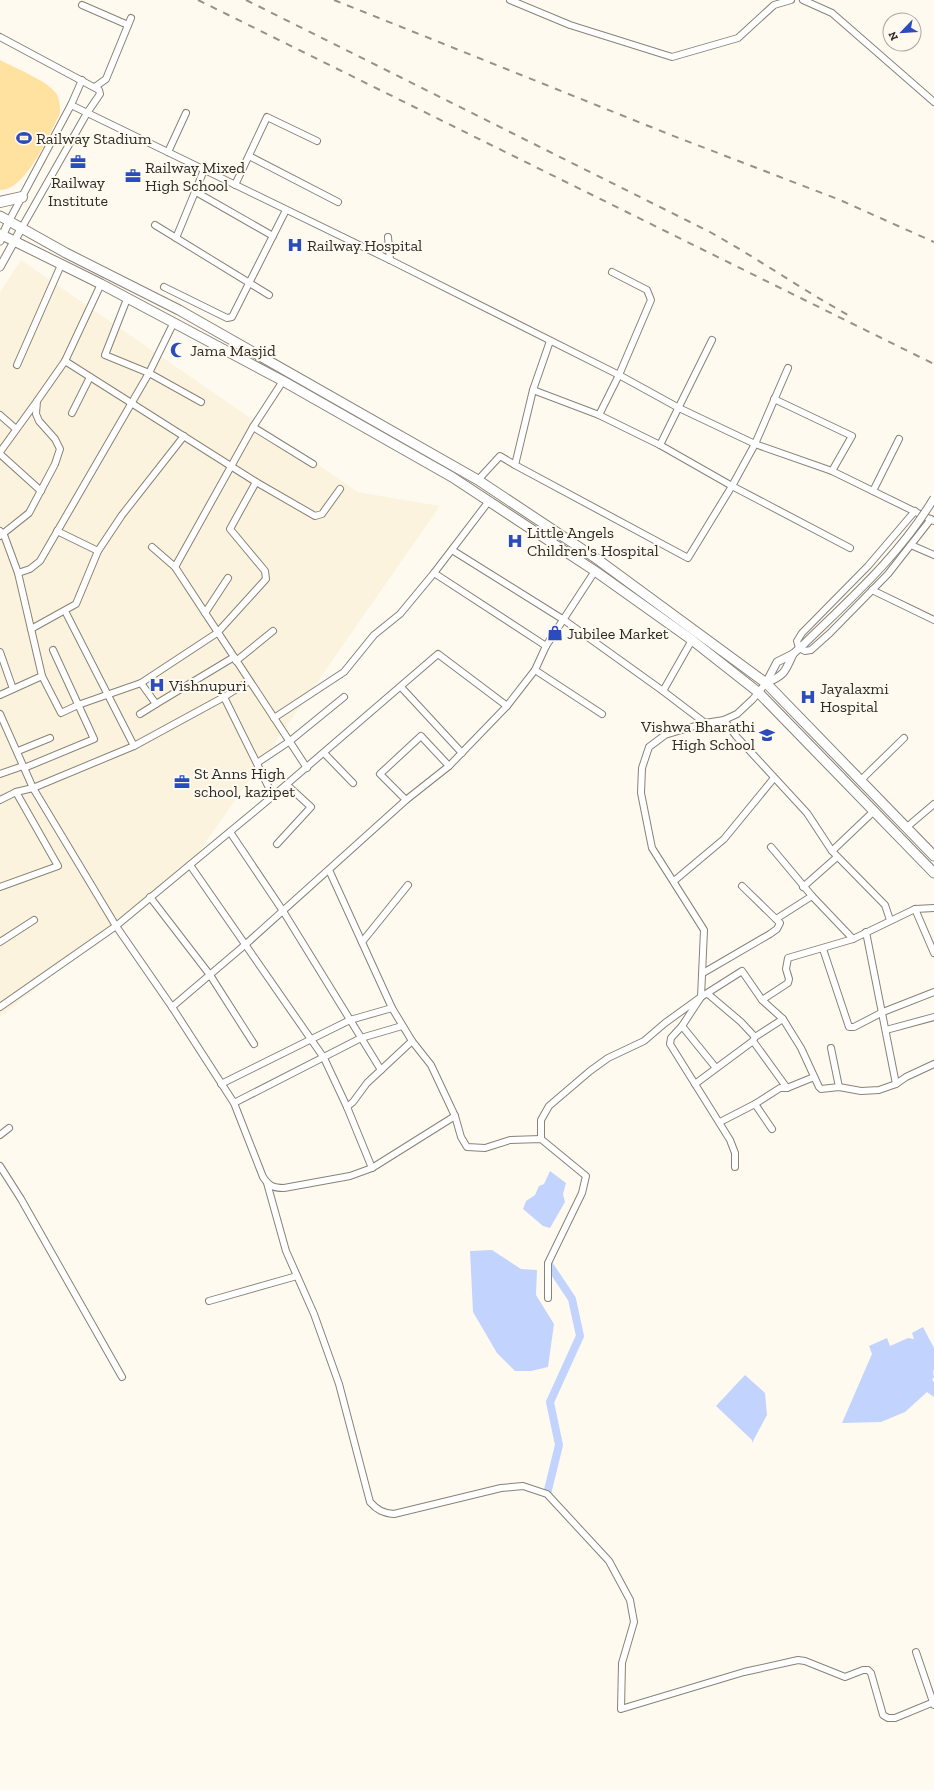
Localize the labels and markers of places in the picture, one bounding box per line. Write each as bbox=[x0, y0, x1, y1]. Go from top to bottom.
sports icon: Railway Stadium bbox=[15, 129, 33, 147]
place label: Railway Stadium bbox=[36, 129, 152, 148]
office icon: Railway Institute bbox=[69, 153, 87, 171]
place label: Railway Mixed High School bbox=[145, 158, 245, 195]
office icon: Railway Mixed High School bbox=[124, 167, 142, 185]
place label: Railway Institute bbox=[48, 173, 108, 210]
hospital icon: Railway Hospital bbox=[286, 236, 304, 254]
place label: Railway Hospital bbox=[307, 236, 422, 255]
mosque icon: Jama Masjid bbox=[169, 341, 187, 359]
place label: Jama Masjid bbox=[190, 341, 276, 360]
place label: Little Angels Children's Hospital bbox=[527, 523, 659, 560]
hospital icon: Little Angels Children's Hospital bbox=[506, 532, 524, 550]
shop icon: Jubilee Market bbox=[546, 624, 564, 642]
place label: Jubilee Market bbox=[567, 624, 669, 643]
hospital icon: Vishnupuri bbox=[148, 676, 166, 694]
place label: Vishnupuri bbox=[168, 676, 247, 695]
place label: Jayalaxmi Hospital bbox=[820, 679, 889, 716]
hospital icon: Jayalaxmi Hospital bbox=[799, 688, 817, 706]
place label: Vishwa Bharathi High School bbox=[640, 717, 756, 754]
school or university icon: Vishwa Bharathi High School bbox=[758, 726, 776, 744]
place label: St Anns High school, kazipet bbox=[194, 764, 295, 801]
office icon: St Anns High school, kazipet bbox=[173, 773, 191, 791]

